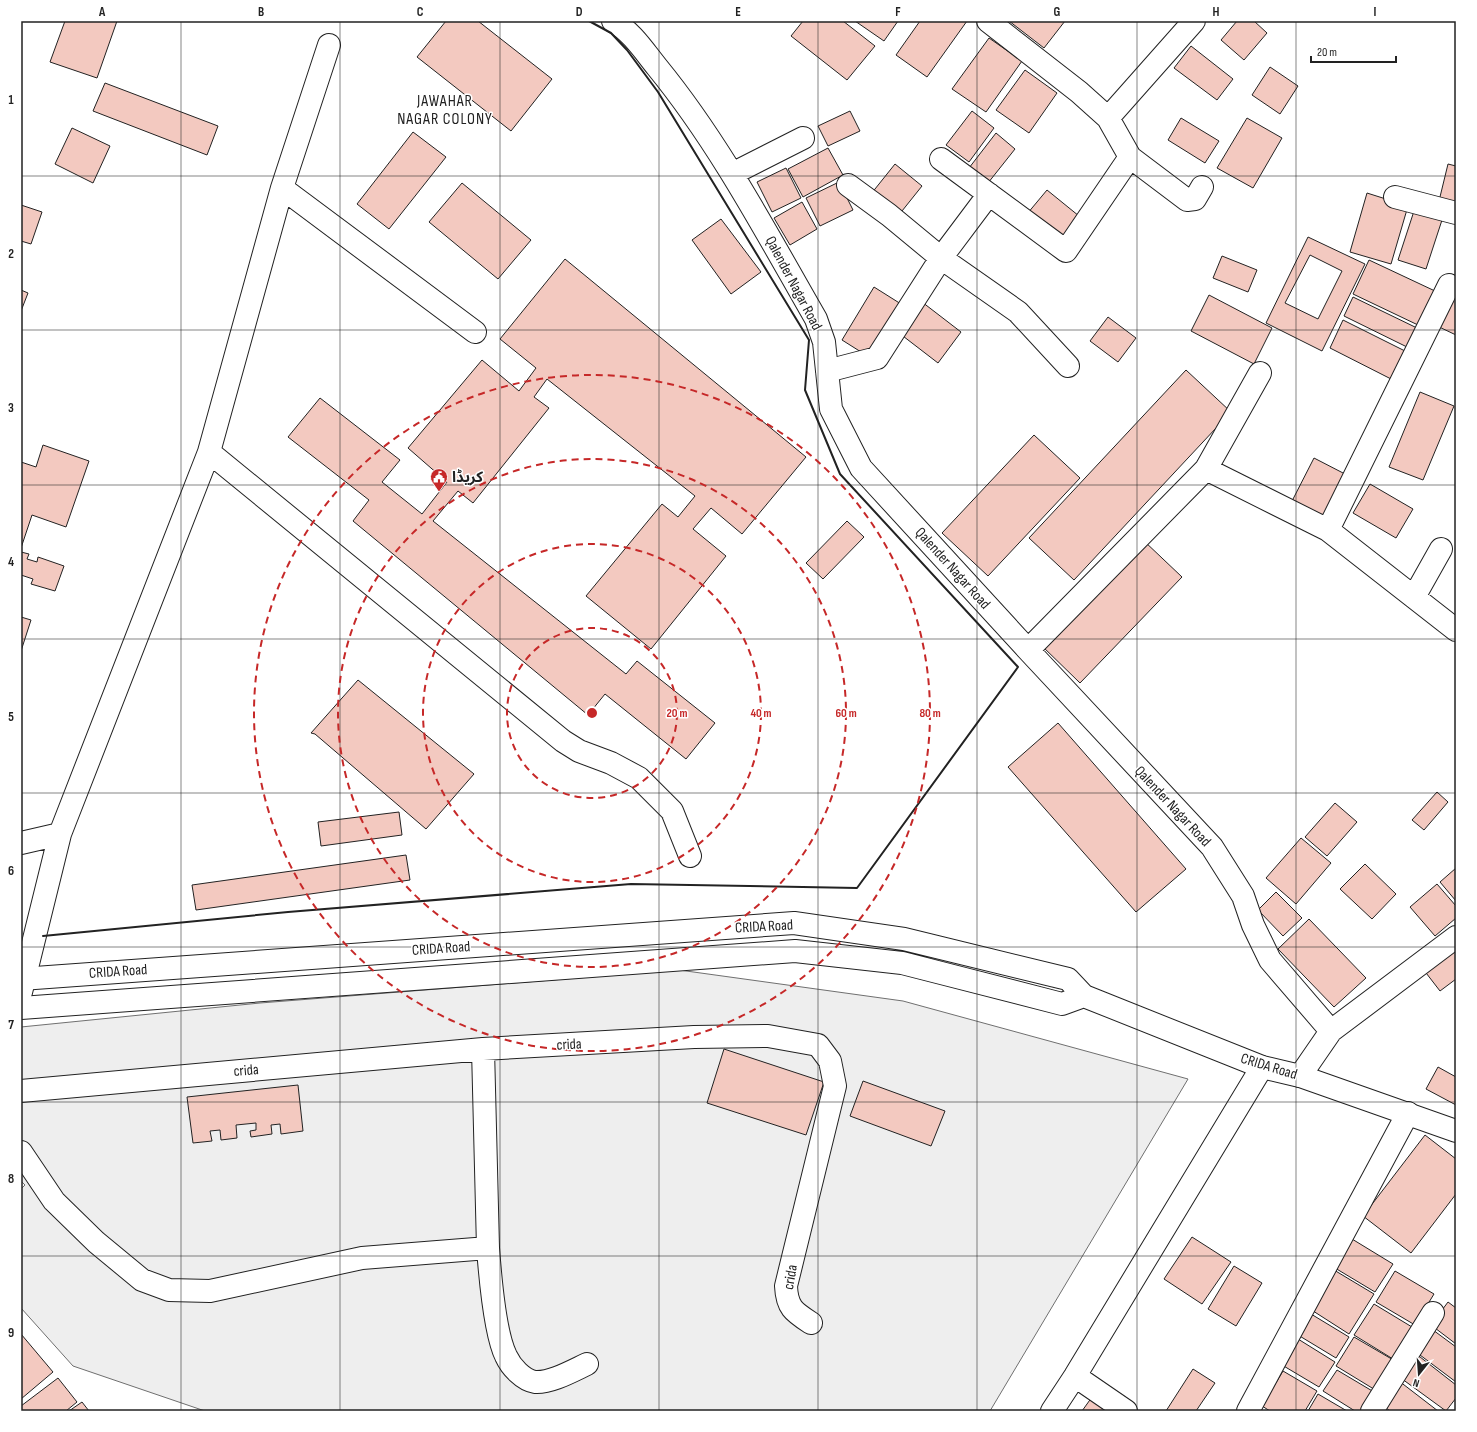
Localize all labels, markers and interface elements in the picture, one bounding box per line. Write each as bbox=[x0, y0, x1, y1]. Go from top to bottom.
text: A bbox=[98, 4, 106, 20]
text: B bbox=[258, 4, 264, 20]
text: C bbox=[417, 4, 424, 20]
text: D bbox=[576, 4, 583, 20]
text: E bbox=[735, 4, 741, 20]
text: F bbox=[895, 4, 901, 20]
text: G bbox=[1054, 4, 1061, 20]
text: H bbox=[1213, 4, 1220, 20]
text: I bbox=[1374, 4, 1377, 20]
scale bar bbox=[1311, 38, 1396, 64]
text: 20 m bbox=[1317, 45, 1337, 60]
text: 1 bbox=[8, 92, 14, 108]
district label: JAWAHAR NAGAR COLONY bbox=[397, 92, 493, 129]
street label: Qalender Nagar Road bbox=[761, 233, 826, 334]
text: 2 bbox=[8, 246, 14, 262]
text: 3 bbox=[8, 400, 14, 416]
public building icon: کریڈا bbox=[429, 467, 449, 492]
place label: کریڈا bbox=[452, 468, 483, 487]
street label: Qalender Nagar Road bbox=[911, 523, 994, 613]
text: 4 bbox=[8, 554, 14, 570]
centre of rings bbox=[585, 706, 599, 720]
text: 20 m bbox=[667, 706, 687, 721]
text: 40 m bbox=[750, 706, 772, 721]
text: 60 m bbox=[835, 706, 857, 721]
text: 80 m bbox=[919, 706, 941, 721]
text: 5 bbox=[8, 709, 14, 725]
street label: Qalender Nagar Road bbox=[1130, 762, 1215, 851]
text: 6 bbox=[8, 863, 14, 879]
street label: CRIDA Road bbox=[734, 915, 794, 938]
street label: CRIDA Road bbox=[411, 937, 471, 960]
street label: CRIDA Road bbox=[88, 960, 148, 983]
text: 7 bbox=[8, 1017, 14, 1033]
street label: crida bbox=[556, 1034, 582, 1055]
street label: CRIDA Road bbox=[1238, 1049, 1299, 1084]
street label: crida bbox=[233, 1060, 260, 1081]
text: 8 bbox=[8, 1171, 14, 1187]
street label: crida bbox=[779, 1263, 802, 1291]
text: 9 bbox=[8, 1325, 14, 1341]
north arrow bbox=[1399, 1354, 1439, 1394]
text: N bbox=[1411, 1376, 1421, 1390]

